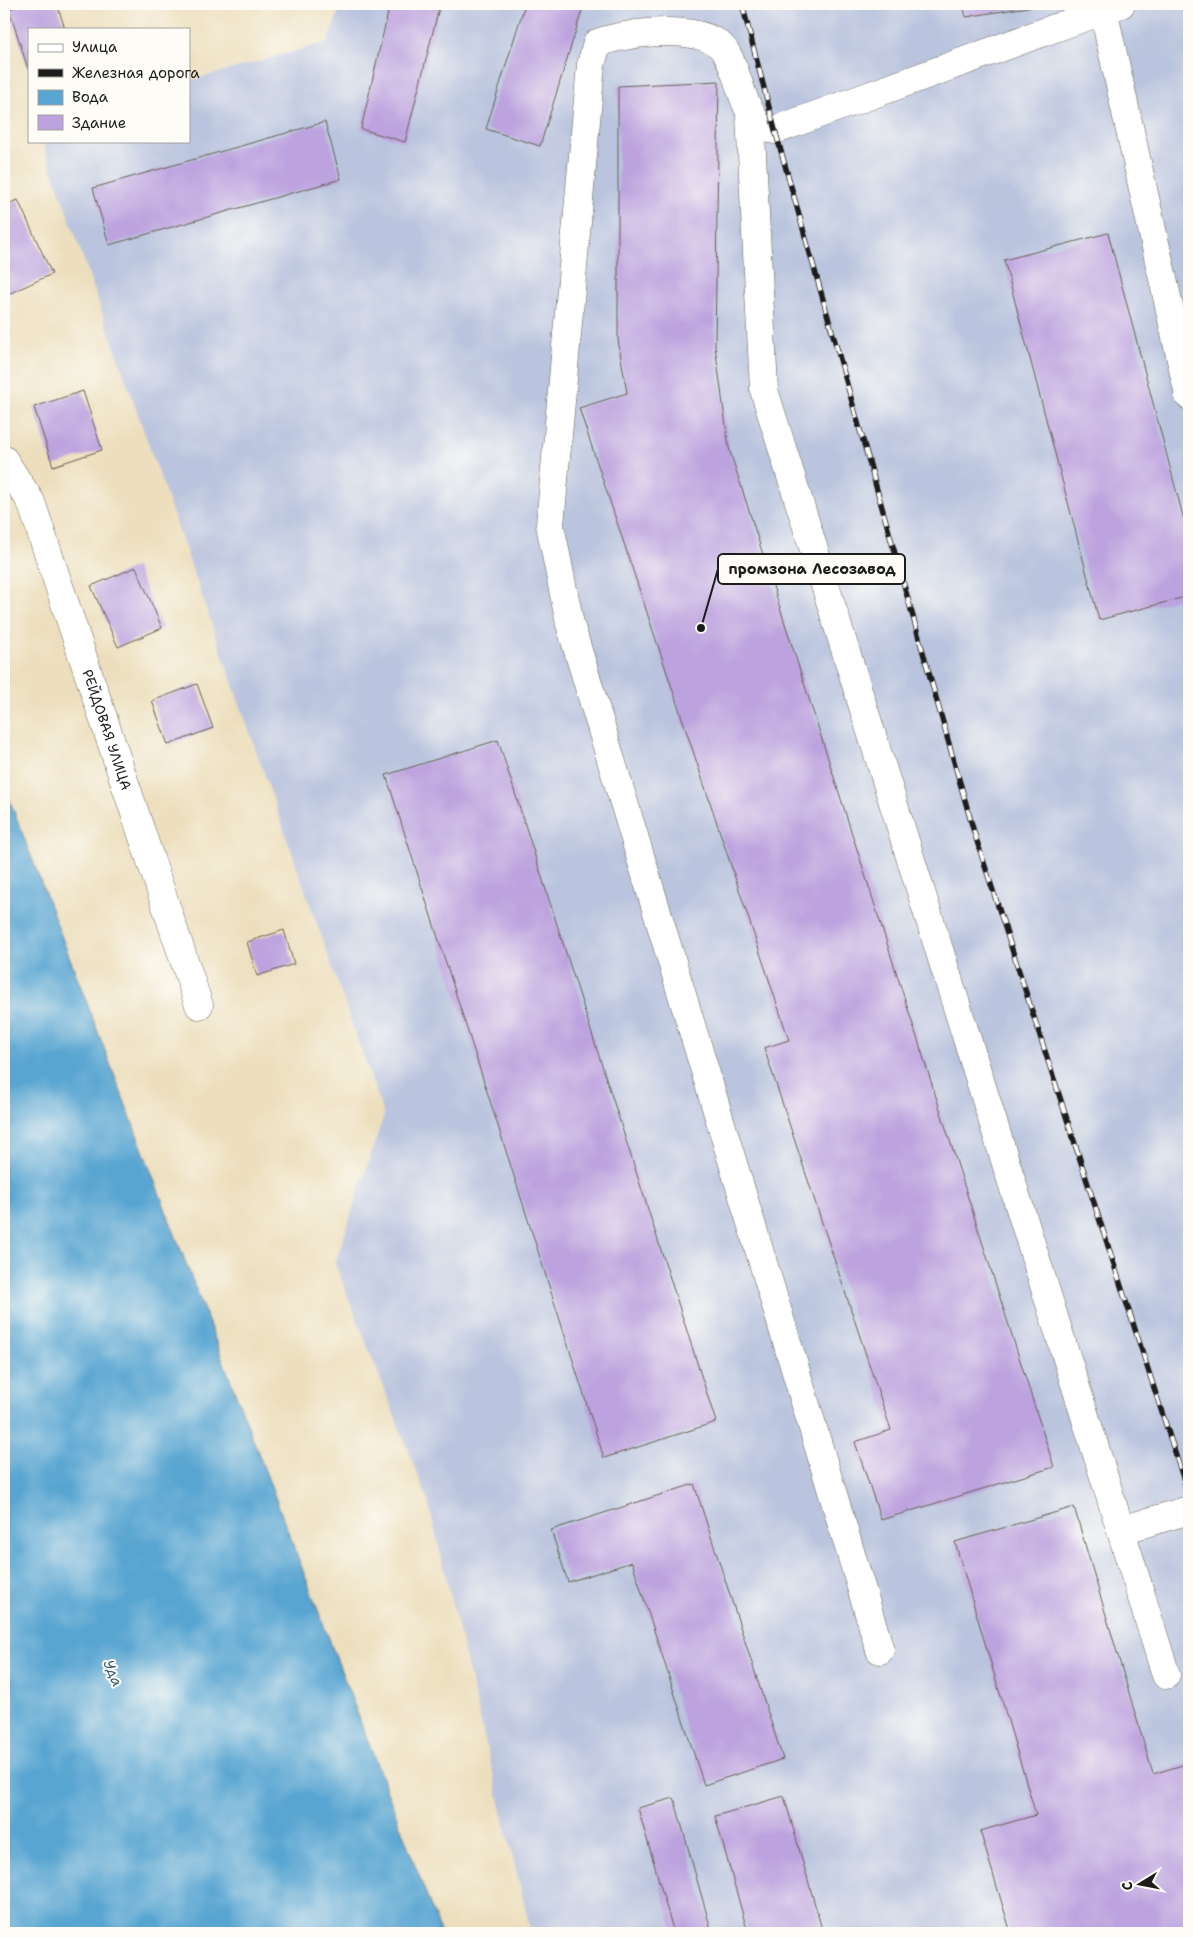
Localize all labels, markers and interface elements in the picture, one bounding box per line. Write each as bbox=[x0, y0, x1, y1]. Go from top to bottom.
legend bbox=[28, 28, 190, 142]
text: Улица bbox=[72, 37, 118, 57]
text: Железная дорога bbox=[72, 63, 200, 83]
text: Вода bbox=[72, 87, 109, 107]
text: Здание bbox=[72, 113, 126, 133]
callout: промзона Лесозавод bbox=[718, 554, 905, 584]
text: промзона Лесозавод bbox=[728, 559, 896, 579]
street label: РЕЙДОВАЯ УЛИЦА bbox=[79, 667, 136, 792]
water label: Уда bbox=[98, 1657, 128, 1689]
north arrow bbox=[1116, 1860, 1166, 1910]
text: С bbox=[1118, 1880, 1137, 1892]

